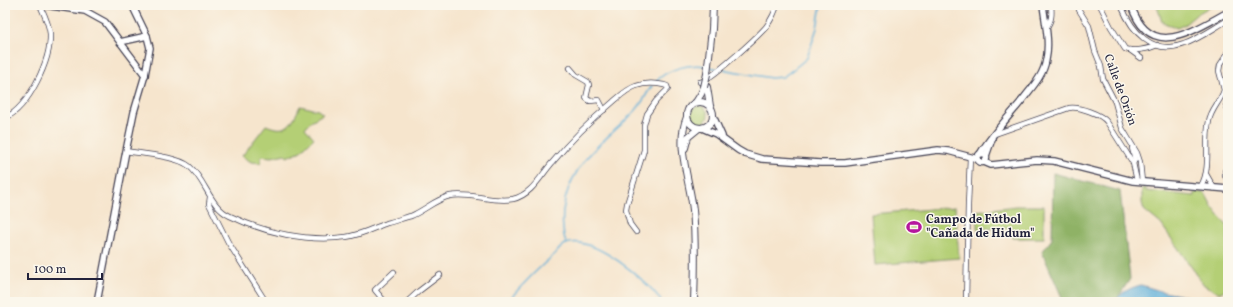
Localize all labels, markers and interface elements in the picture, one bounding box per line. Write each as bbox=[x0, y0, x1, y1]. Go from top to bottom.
street label: Calle de Orión bbox=[1100, 52, 1140, 128]
place label: Campo de Fútbol "Cañada de Hidum" bbox=[926, 212, 1035, 242]
sports icon: Campo de Fútbol "Cañada de Hidum" bbox=[905, 218, 923, 236]
scale bar bbox=[28, 255, 102, 281]
text: 100 m bbox=[34, 262, 67, 278]

